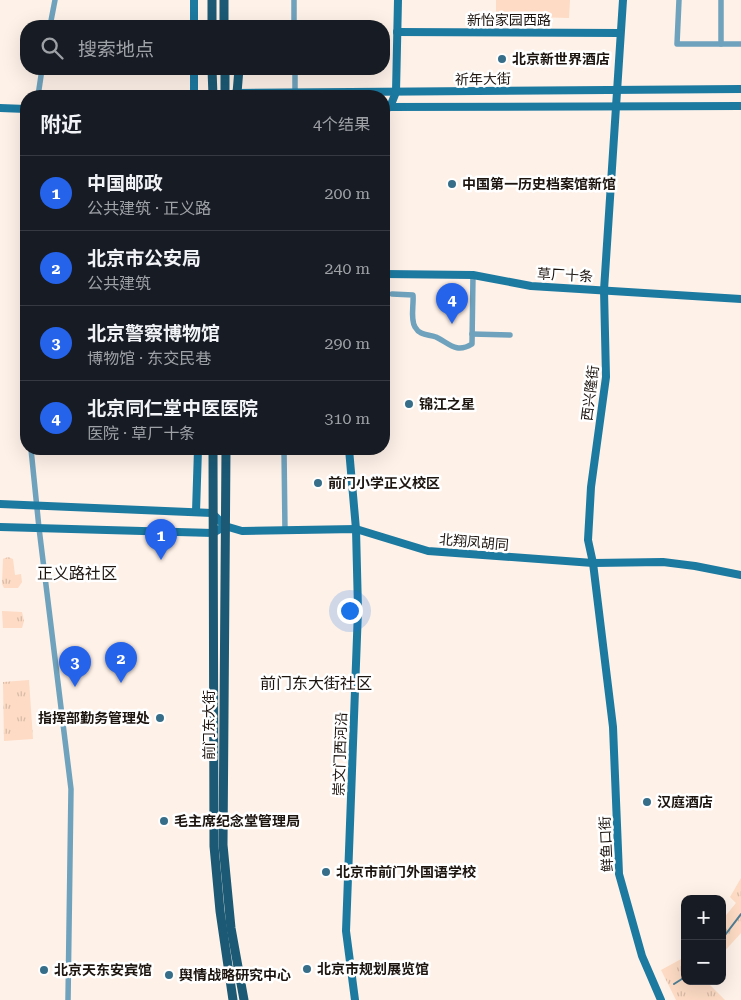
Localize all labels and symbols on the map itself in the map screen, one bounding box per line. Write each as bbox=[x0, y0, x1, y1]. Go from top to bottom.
street label: 新怡家园西路 bbox=[467, 12, 551, 28]
place label: 北京新世界酒店 bbox=[512, 51, 610, 67]
marker: 北京新世界酒店 bbox=[496, 53, 508, 65]
street label: 祈年大街 bbox=[455, 71, 511, 87]
place label: 中国第一历史档案馆新馆 bbox=[462, 176, 616, 192]
marker: 中国第一历史档案馆新馆 bbox=[446, 178, 458, 190]
street label: 草厂十条 bbox=[537, 266, 593, 284]
pin: 4 bbox=[436, 283, 468, 324]
street label: 西兴隆街 bbox=[579, 364, 601, 422]
place label: 锦江之星 bbox=[419, 396, 475, 412]
marker: 锦江之星 bbox=[403, 398, 415, 410]
place label: 前门小学正义校区 bbox=[328, 475, 440, 491]
marker: 前门小学正义校区 bbox=[312, 477, 324, 489]
pin: 1 bbox=[145, 519, 177, 560]
street label: 北翔凤胡同 bbox=[438, 531, 510, 553]
district label: 正义路社区 bbox=[37, 564, 117, 583]
your location bbox=[337, 598, 363, 624]
pin: 2 bbox=[105, 642, 137, 683]
pin: 3 bbox=[59, 646, 91, 687]
district label: 前门东大街社区 bbox=[260, 674, 372, 693]
street label: 前门东大街 bbox=[201, 690, 217, 760]
place label: 指挥部勤务管理处 bbox=[38, 710, 150, 726]
marker: 指挥部勤务管理处 bbox=[154, 712, 166, 724]
street label: 崇文门西河沿 bbox=[331, 712, 349, 796]
place label: 汉庭酒店 bbox=[657, 794, 713, 810]
marker: 汉庭酒店 bbox=[641, 796, 653, 808]
place label: 毛主席纪念堂管理局 bbox=[174, 813, 300, 829]
marker: 毛主席纪念堂管理局 bbox=[158, 815, 170, 827]
street label: 鲜鱼口街 bbox=[597, 816, 615, 872]
place label: 北京市前门外国语学校 bbox=[336, 864, 476, 880]
marker: 北京市前门外国语学校 bbox=[320, 866, 332, 878]
place label: 北京市规划展览馆 bbox=[317, 961, 429, 977]
place label: 北京天东安宾馆 bbox=[54, 962, 152, 978]
marker: 北京市规划展览馆 bbox=[301, 963, 313, 975]
marker: 北京天东安宾馆 bbox=[38, 964, 50, 976]
place label: 舆情战略研究中心 bbox=[179, 967, 291, 983]
marker: 舆情战略研究中心 bbox=[163, 969, 175, 981]

